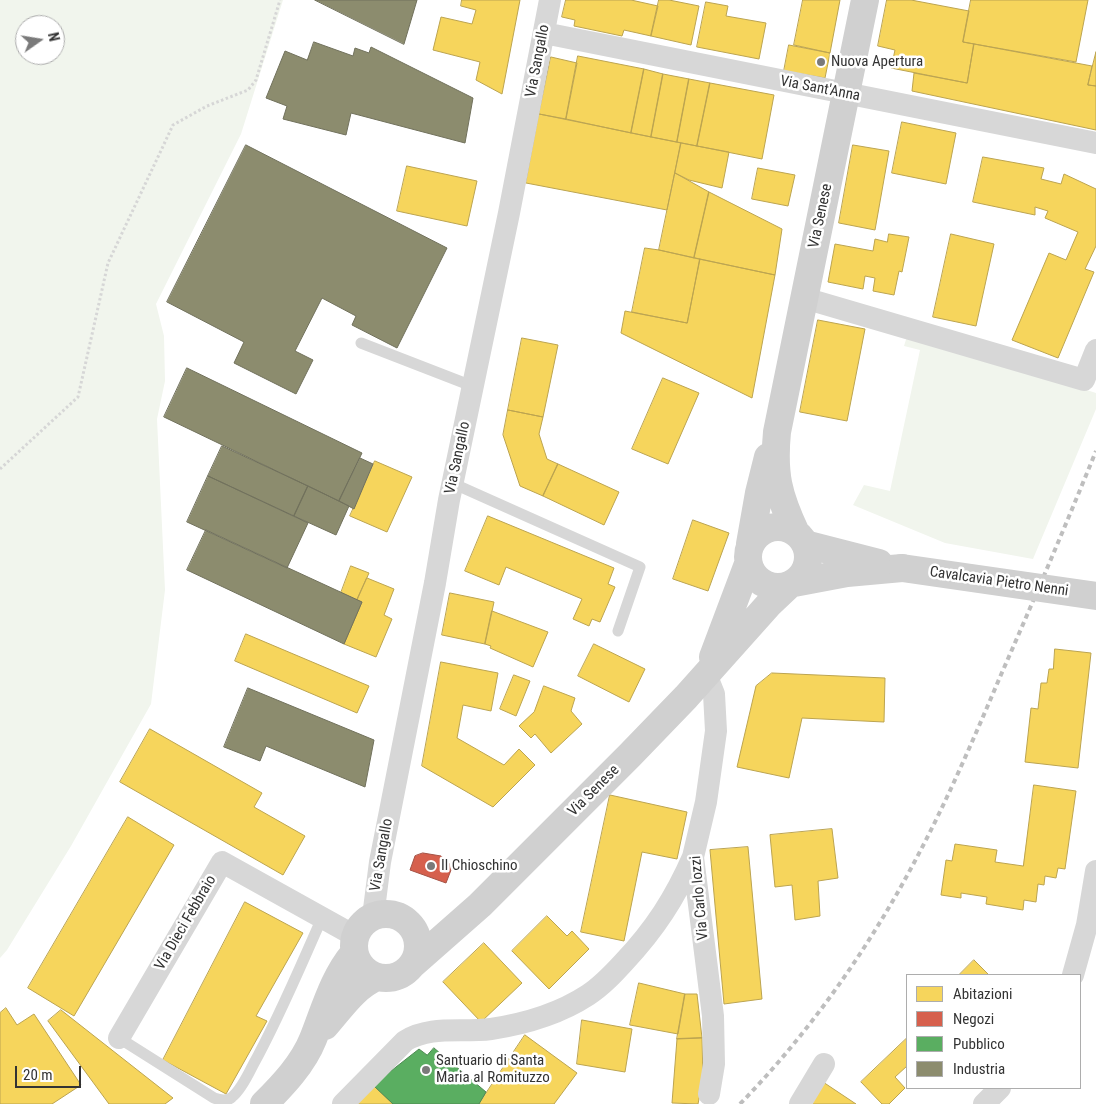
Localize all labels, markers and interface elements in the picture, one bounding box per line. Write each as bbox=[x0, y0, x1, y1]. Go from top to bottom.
north arrow bbox=[15, 15, 65, 65]
street label: Via Sangallo bbox=[522, 23, 554, 99]
text: N bbox=[45, 31, 62, 43]
place label: Nuova Apertura bbox=[831, 53, 923, 71]
marker: Nuova Apertura bbox=[815, 56, 827, 68]
street label: Via Sant'Anna bbox=[778, 72, 862, 106]
street label: Via Senese bbox=[805, 182, 837, 250]
street label: Via Sangallo bbox=[442, 420, 474, 496]
street label: Cavalcavia Pietro Nenni bbox=[928, 563, 1070, 601]
street label: Via Senese bbox=[564, 761, 624, 821]
street label: Via Sangallo bbox=[367, 817, 397, 893]
street label: Via Carlo Iozzi bbox=[687, 855, 713, 941]
place label: Il Chioschino bbox=[441, 857, 518, 875]
marker: Il Chioschino bbox=[425, 860, 437, 872]
street label: Via Dieci Febbraio bbox=[152, 872, 220, 974]
legend bbox=[906, 974, 1081, 1089]
text: Abitazioni bbox=[953, 985, 1012, 1003]
text: Negozi bbox=[953, 1010, 994, 1028]
text: Pubblico bbox=[953, 1035, 1005, 1053]
place label: Santuario di Santa Maria al Romituzzo bbox=[436, 1052, 550, 1087]
scale bar bbox=[18, 1056, 84, 1088]
text: Industria bbox=[953, 1060, 1005, 1078]
marker: Santuario di Santa Maria al Romituzzo bbox=[420, 1064, 432, 1076]
text: 20 m bbox=[23, 1066, 53, 1084]

